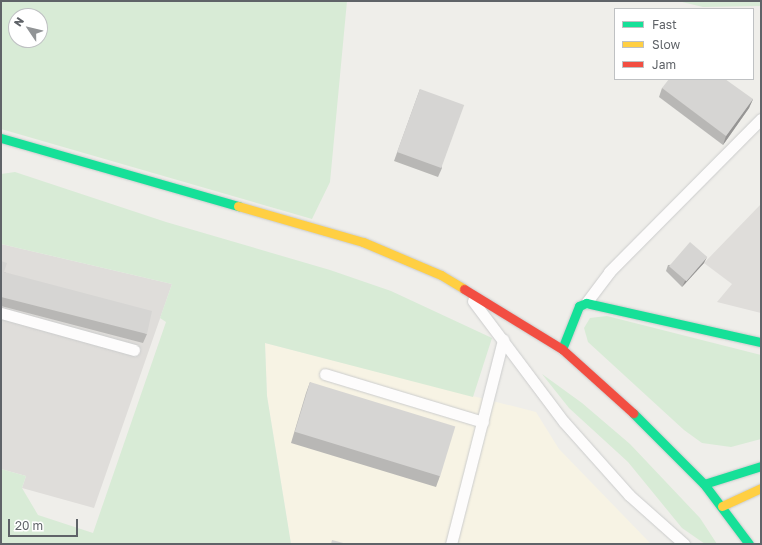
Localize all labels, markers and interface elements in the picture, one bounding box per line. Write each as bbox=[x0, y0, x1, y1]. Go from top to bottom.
north arrow bbox=[8, 8, 48, 48]
legend bbox=[614, 8, 754, 80]
text: N bbox=[11, 14, 26, 29]
text: Fast bbox=[652, 17, 677, 32]
text: Slow bbox=[652, 37, 680, 52]
text: Jam bbox=[652, 57, 676, 72]
scale bar bbox=[10, 511, 80, 537]
text: 20 m bbox=[15, 518, 43, 533]

